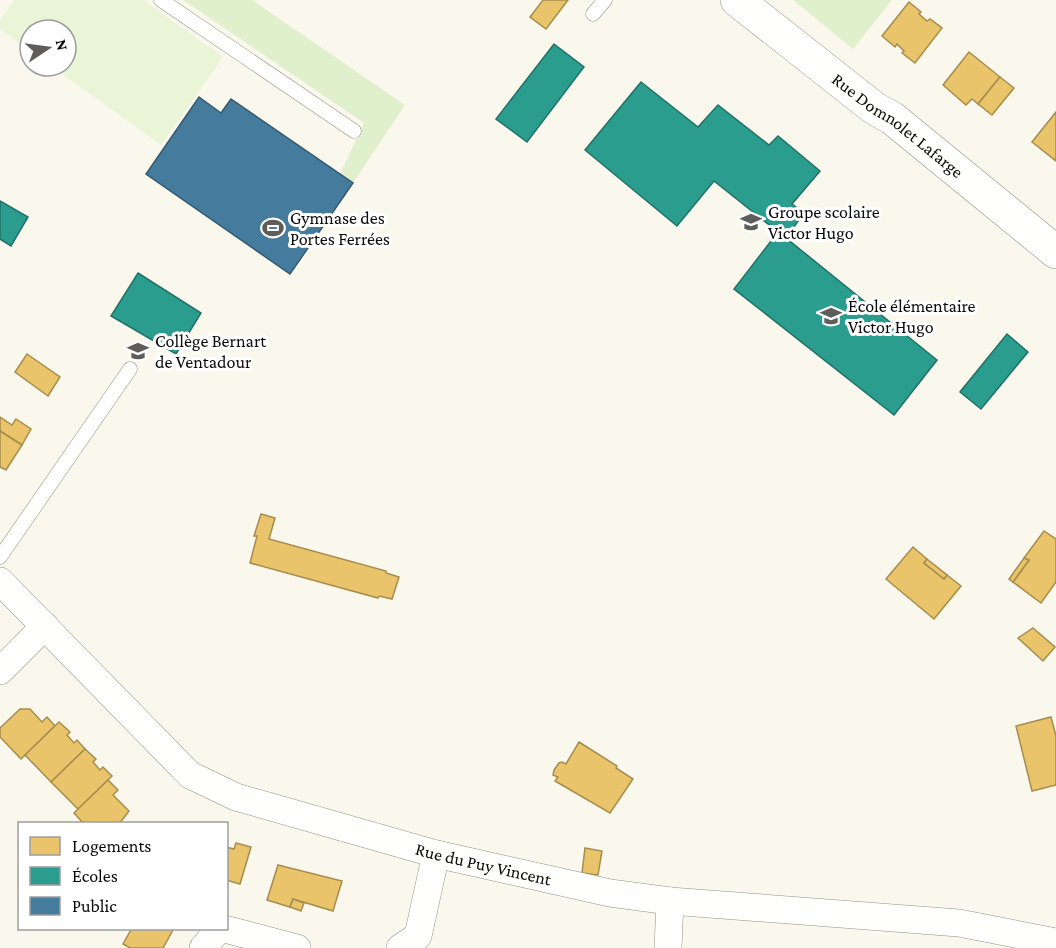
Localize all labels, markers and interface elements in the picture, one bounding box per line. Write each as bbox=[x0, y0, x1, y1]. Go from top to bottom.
north arrow bbox=[18, 18, 78, 78]
text: N bbox=[53, 38, 72, 52]
street label: Rue Domnolet Lafarge bbox=[828, 69, 967, 182]
place label: Groupe scolaire Victor Hugo bbox=[768, 202, 880, 243]
place label: Gymnase des Portes Ferrées bbox=[290, 208, 390, 249]
school or university icon: Groupe scolaire Victor Hugo bbox=[739, 210, 763, 234]
sports icon: Gymnase des Portes Ferrées bbox=[261, 216, 285, 240]
place label: École élémentaire Victor Hugo bbox=[848, 296, 976, 337]
school or university icon: École élémentaire Victor Hugo bbox=[819, 304, 843, 328]
place label: Collège Bernart de Ventadour bbox=[155, 331, 267, 372]
school or university icon: Collège Bernart de Ventadour bbox=[126, 339, 150, 363]
legend bbox=[18, 822, 228, 930]
text: Logements bbox=[72, 836, 151, 856]
street label: Rue du Puy Vincent bbox=[413, 839, 554, 890]
text: Écoles bbox=[72, 866, 118, 886]
text: Public bbox=[72, 896, 117, 916]

